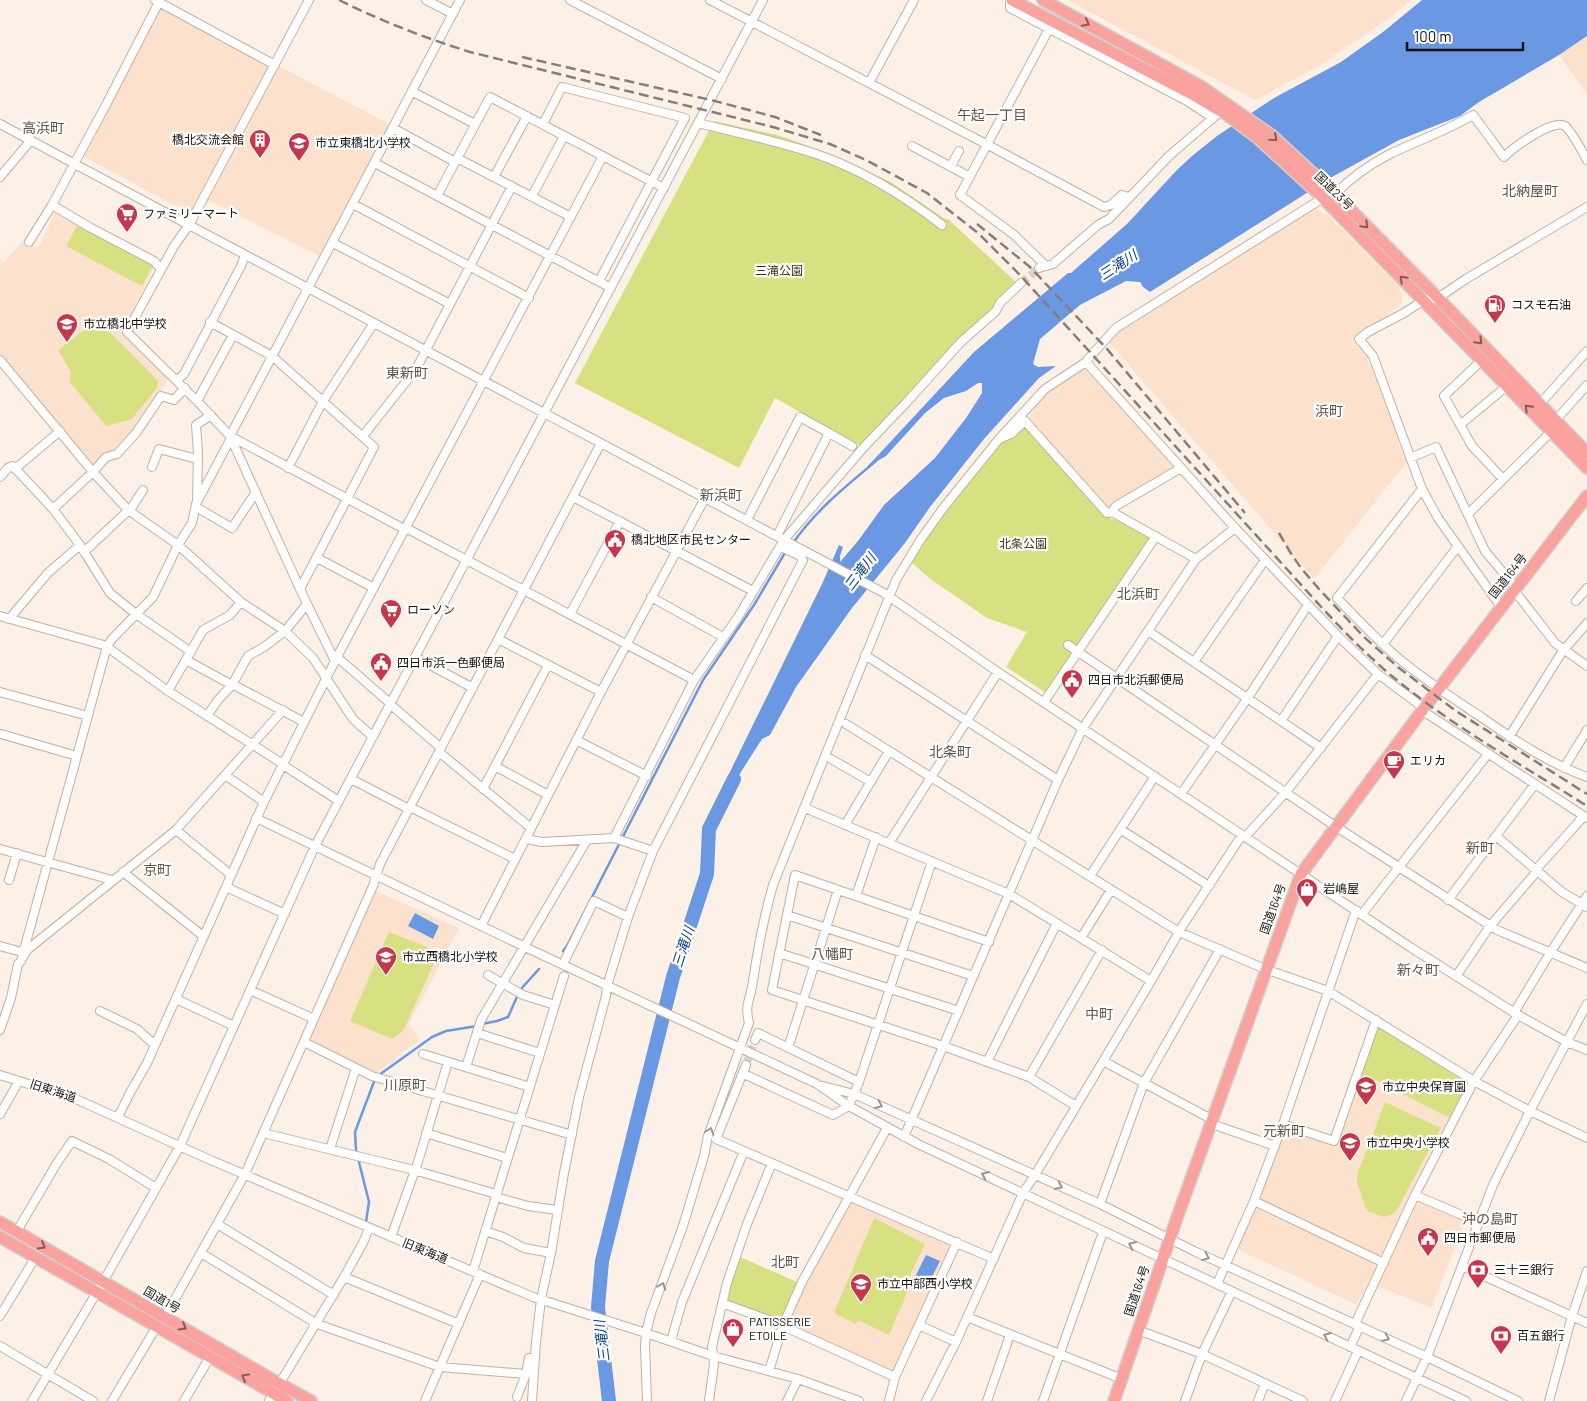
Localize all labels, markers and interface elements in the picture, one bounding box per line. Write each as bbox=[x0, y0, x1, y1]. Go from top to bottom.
one-way arrow bbox=[1081, 17, 1090, 27]
scale bar bbox=[1407, 20, 1523, 52]
text: 100 m bbox=[1414, 27, 1452, 45]
district label: 午起一丁目 bbox=[957, 106, 1027, 123]
district label: 高浜町 bbox=[22, 119, 64, 136]
building icon: 橋北交流会館 bbox=[248, 128, 272, 159]
school or university icon: 市立東橋北小学校 bbox=[287, 131, 311, 162]
place label: 橋北交流会館 bbox=[172, 132, 244, 146]
one-way arrow bbox=[1268, 132, 1277, 141]
place label: 市立東橋北小学校 bbox=[315, 135, 411, 149]
street label: 国道23号 bbox=[1312, 168, 1357, 212]
district label: 北納屋町 bbox=[1502, 182, 1558, 199]
supermarket icon: ファミリーマート bbox=[115, 202, 139, 233]
place label: ファミリーマート bbox=[143, 206, 239, 220]
one-way arrow bbox=[1359, 219, 1368, 228]
water label: 三滝川 bbox=[1095, 245, 1142, 283]
park label: 三滝公園 bbox=[755, 263, 803, 277]
one-way arrow bbox=[1400, 276, 1409, 285]
fuel station icon: コスモ石油 bbox=[1483, 293, 1507, 324]
place label: コスモ石油 bbox=[1511, 297, 1571, 311]
school or university icon: 市立橋北中学校 bbox=[55, 312, 79, 343]
place label: 市立橋北中学校 bbox=[83, 316, 167, 330]
one-way arrow bbox=[1473, 335, 1482, 344]
district label: 東新町 bbox=[386, 364, 428, 381]
district label: 浜町 bbox=[1315, 402, 1343, 419]
one-way arrow bbox=[1525, 405, 1534, 414]
district label: 新浜町 bbox=[700, 486, 742, 503]
public building icon: 橋北地区市民センター bbox=[603, 528, 627, 559]
place label: 橋北地区市民センター bbox=[631, 532, 751, 546]
park label: 北条公園 bbox=[999, 536, 1047, 550]
water label: 三滝川 bbox=[840, 548, 880, 594]
street label: 国道164号 bbox=[1485, 550, 1529, 601]
district label: 北浜町 bbox=[1117, 585, 1159, 602]
supermarket icon: ローソン bbox=[379, 598, 403, 629]
place label: ローソン bbox=[407, 602, 455, 616]
public building icon: 四日市浜一色郵便局 bbox=[369, 651, 393, 682]
place label: 四日市浜一色郵便局 bbox=[397, 655, 505, 669]
public building icon: 四日市北浜郵便局 bbox=[1060, 668, 1084, 699]
place label: 四日市北浜郵便局 bbox=[1088, 672, 1184, 686]
district label: 北条町 bbox=[929, 743, 971, 760]
cafe icon: エリカ bbox=[1382, 749, 1406, 780]
place label: エリカ bbox=[1410, 753, 1446, 767]
district label: 新町 bbox=[1466, 839, 1494, 856]
district label: 京町 bbox=[143, 861, 171, 878]
shop icon: 岩嶋屋 bbox=[1295, 877, 1319, 908]
street label: 国道164号 bbox=[1256, 881, 1288, 936]
place label: 岩嶋屋 bbox=[1323, 881, 1359, 895]
water label: 三滝川 bbox=[668, 922, 698, 969]
school or university icon: 市立西橋北小学校 bbox=[374, 945, 398, 976]
district label: 八幡町 bbox=[811, 945, 853, 962]
place label: 市立西橋北小学校 bbox=[402, 949, 498, 963]
district label: 新々町 bbox=[1397, 961, 1439, 978]
district label: 中町 bbox=[1085, 1005, 1113, 1022]
school or university icon: 市立中央保育園 bbox=[1354, 1075, 1378, 1106]
street label: 旧東海道 bbox=[28, 1076, 78, 1104]
district label: 川原町 bbox=[384, 1076, 426, 1093]
place label: 市立中央保育園 bbox=[1382, 1079, 1466, 1093]
one-way arrow bbox=[874, 1099, 883, 1110]
district label: 元新町 bbox=[1263, 1122, 1305, 1139]
one-way arrow bbox=[704, 1128, 714, 1136]
school or university icon: 市立中央小学校 bbox=[1338, 1131, 1362, 1162]
place label: 市立中央小学校 bbox=[1366, 1135, 1450, 1149]
one-way arrow bbox=[981, 1171, 990, 1182]
one-way arrow bbox=[1054, 1180, 1063, 1190]
district label: 沖の島町 bbox=[1462, 1210, 1518, 1227]
public building icon: 四日市郵便局 bbox=[1416, 1226, 1440, 1257]
place label: 四日市郵便局 bbox=[1444, 1230, 1516, 1244]
street label: 旧東海道 bbox=[400, 1235, 450, 1266]
one-way arrow bbox=[37, 1240, 46, 1250]
one-way arrow bbox=[1128, 1241, 1137, 1251]
one-way arrow bbox=[1201, 1250, 1210, 1261]
district label: 北町 bbox=[771, 1253, 799, 1270]
bank icon: 三十三銀行 bbox=[1466, 1258, 1490, 1289]
place label: 三十三銀行 bbox=[1494, 1262, 1554, 1276]
street label: 国道164号 bbox=[1121, 1263, 1151, 1318]
school or university icon: 市立中部西小学校 bbox=[849, 1272, 873, 1303]
place label: 市立中部西小学校 bbox=[877, 1276, 973, 1290]
street label: 国道1号 bbox=[142, 1283, 183, 1315]
one-way arrow bbox=[656, 1283, 666, 1291]
place label: PATISSERIE ETOILE bbox=[749, 1314, 811, 1342]
water label: 三滝川 bbox=[590, 1317, 612, 1363]
shop icon: PATISSERIE ETOILE bbox=[721, 1317, 745, 1348]
one-way arrow bbox=[177, 1321, 186, 1331]
bank icon: 百五銀行 bbox=[1489, 1324, 1513, 1355]
place label: 百五銀行 bbox=[1517, 1328, 1565, 1342]
one-way arrow bbox=[1381, 1331, 1390, 1342]
one-way arrow bbox=[1323, 1332, 1332, 1342]
one-way arrow bbox=[242, 1373, 251, 1383]

